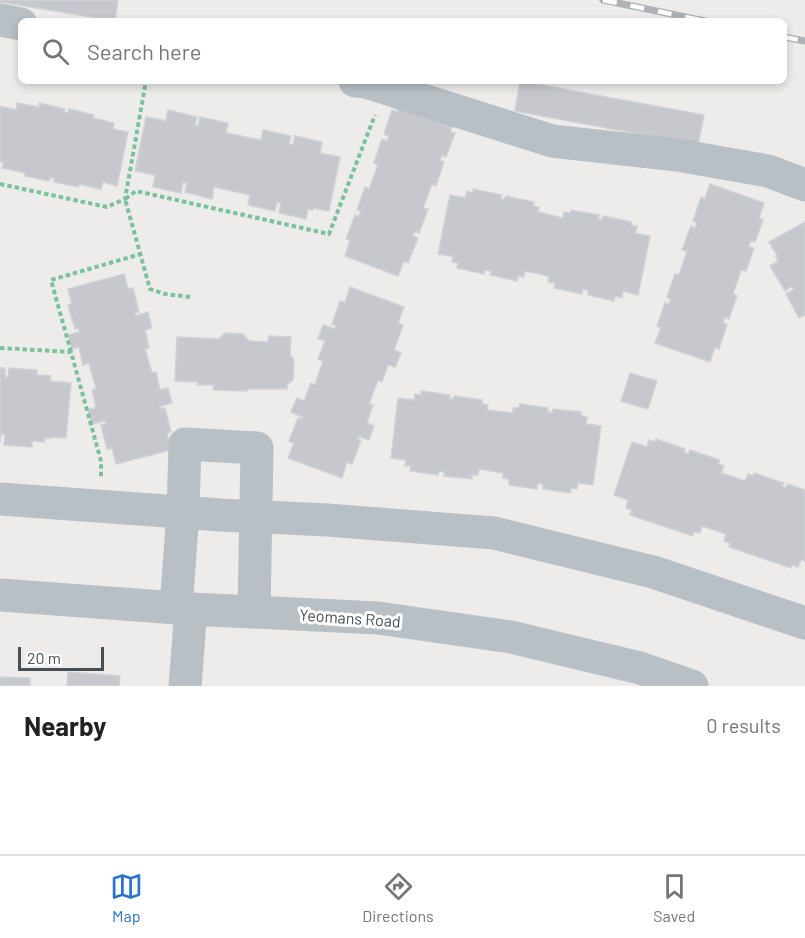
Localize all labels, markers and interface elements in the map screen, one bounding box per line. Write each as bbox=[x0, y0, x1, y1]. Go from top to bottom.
search box bbox=[18, 18, 787, 84]
icon: search bbox=[39, 35, 72, 68]
text: Search here bbox=[87, 38, 201, 64]
street label: Yeomans Road bbox=[299, 604, 401, 631]
scale bar bbox=[18, 644, 104, 672]
text: 20 m bbox=[27, 648, 61, 667]
text: Nearby bbox=[24, 710, 106, 741]
text: 0 results bbox=[706, 713, 781, 737]
tab: Map bbox=[110, 870, 143, 925]
tab: Directions bbox=[362, 870, 434, 925]
tab: Saved bbox=[653, 870, 695, 925]

